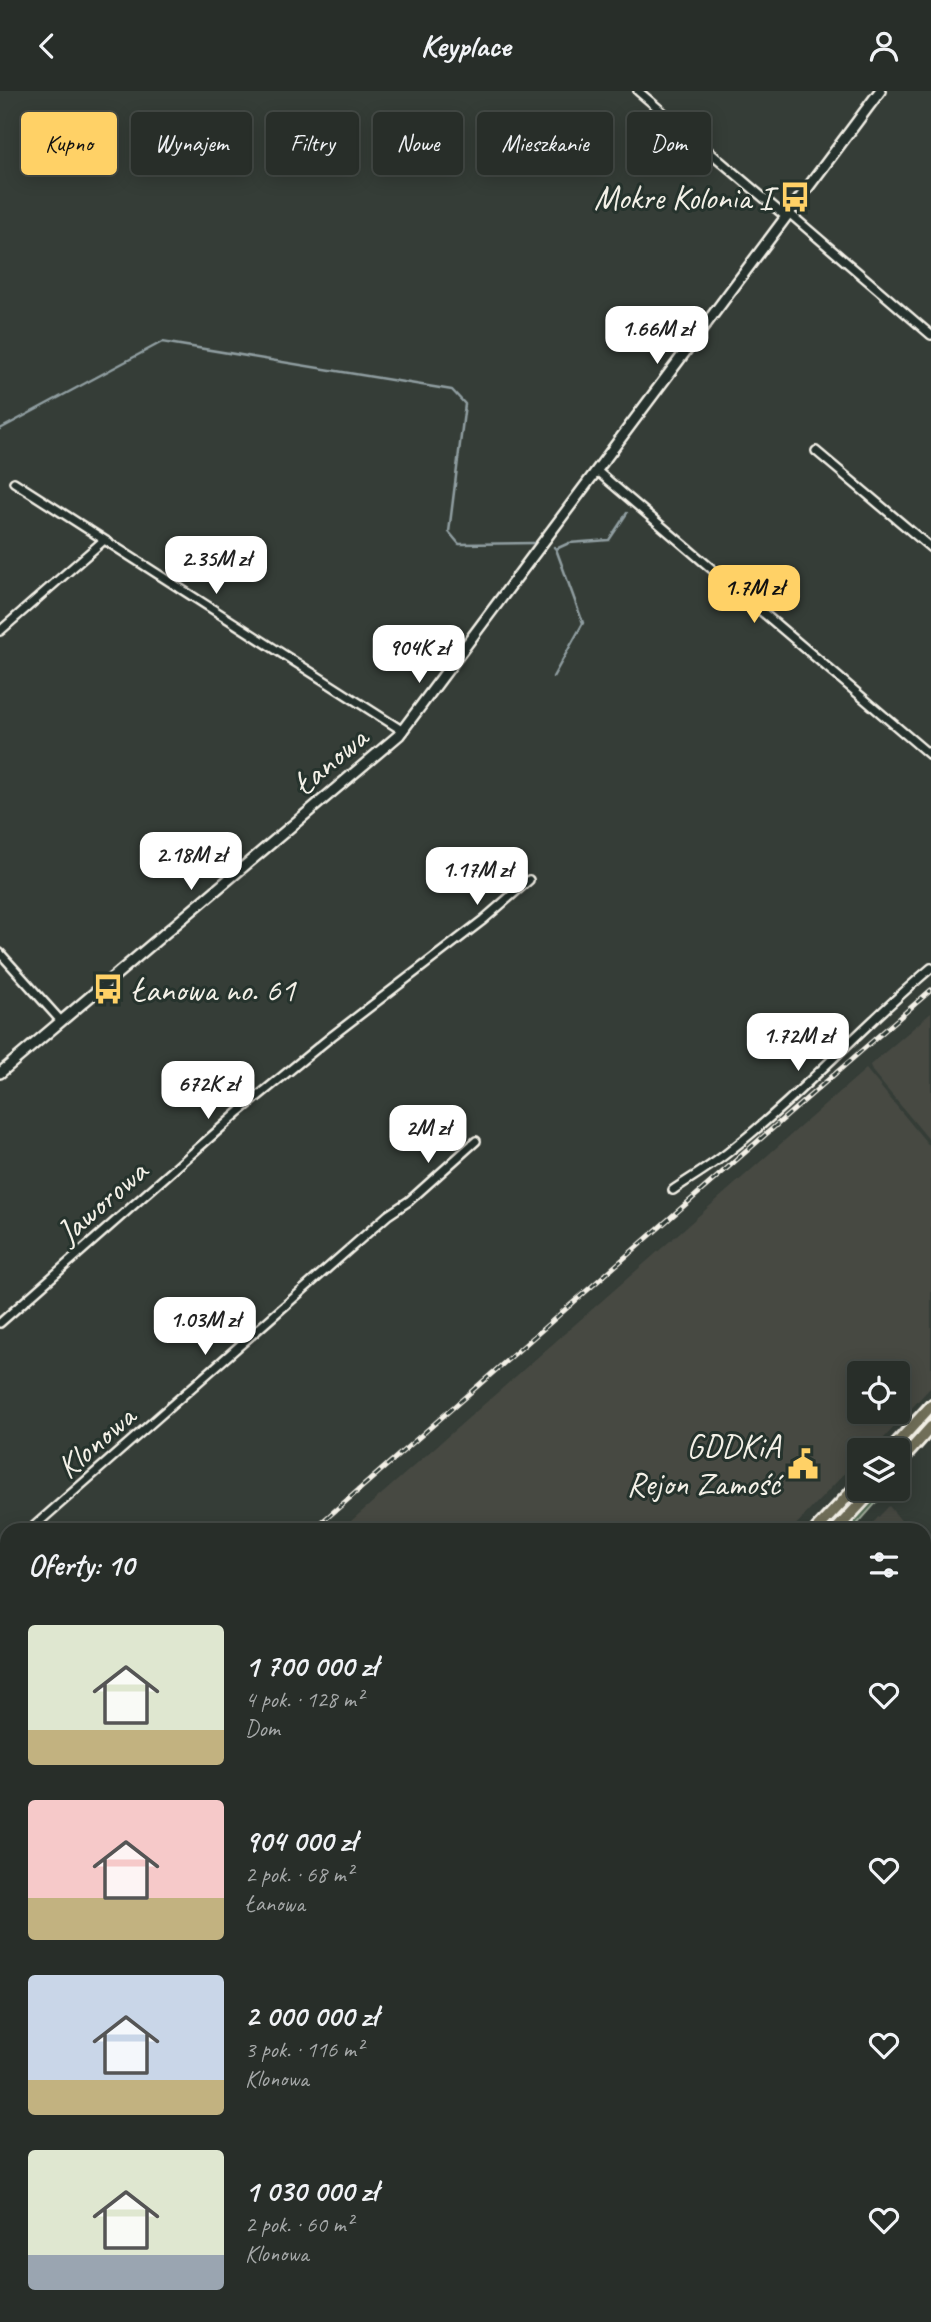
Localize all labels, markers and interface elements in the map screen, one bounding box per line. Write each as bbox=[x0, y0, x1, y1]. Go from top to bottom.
text: Keyplace bbox=[421, 25, 510, 66]
icon: back bbox=[28, 27, 66, 65]
icon: person bbox=[865, 27, 903, 65]
chip: Kupno bbox=[21, 112, 117, 175]
chip: Wynajem bbox=[131, 112, 252, 175]
chip: Filtry bbox=[266, 112, 359, 175]
chip: Nowe bbox=[373, 112, 463, 175]
chip: Mieszkanie bbox=[477, 112, 613, 175]
chip: Dom bbox=[627, 112, 711, 175]
place label: Mokre Kolonia I bbox=[594, 177, 779, 219]
bus stop icon: Mokre Kolonia I bbox=[778, 180, 812, 214]
pin: 1.66M zł bbox=[585, 307, 729, 366]
text: 1.66M zł bbox=[621, 314, 693, 343]
pin: 2.35M zł bbox=[144, 537, 288, 596]
text: 2.35M zł bbox=[181, 544, 251, 573]
pin: 1.7M zł bbox=[689, 566, 819, 625]
text: 1.7M zł bbox=[724, 573, 784, 602]
pin: 904K zł bbox=[354, 625, 484, 685]
text: 904K zł bbox=[389, 633, 449, 662]
street label: Łanowa bbox=[283, 716, 378, 804]
pin: 2.18M zł bbox=[119, 833, 263, 892]
text: 2.18M zł bbox=[156, 840, 226, 869]
pin: 1.17M zł bbox=[405, 847, 549, 907]
text: 1.17M zł bbox=[442, 855, 512, 884]
place label: Łanowa no. 61 bbox=[131, 969, 297, 1011]
bus stop icon: Łanowa no. 61 bbox=[91, 972, 125, 1006]
pin: 1.72M zł bbox=[726, 1013, 870, 1073]
text: 1.72M zł bbox=[763, 1021, 833, 1050]
pin: 672K zł bbox=[143, 1061, 273, 1121]
text: 672K zł bbox=[177, 1069, 239, 1098]
pin: 2M zł bbox=[379, 1105, 477, 1165]
text: 2M zł bbox=[405, 1113, 451, 1142]
street label: Jaworowa bbox=[46, 1149, 158, 1254]
pin: 1.03M zł bbox=[133, 1297, 277, 1357]
text: 1.03M zł bbox=[170, 1305, 240, 1334]
map controls bbox=[847, 1361, 910, 1501]
button: locate bbox=[847, 1361, 910, 1424]
street label: Klonowa bbox=[48, 1394, 146, 1487]
place label: GDDKiA Rejon Zamość bbox=[627, 1425, 784, 1505]
button: layers bbox=[847, 1438, 910, 1501]
public building icon: GDDKiA Rejon Zamość bbox=[786, 1447, 820, 1481]
text: Oferty: 10 bbox=[28, 1546, 134, 1584]
icon: filters bbox=[865, 1546, 903, 1584]
text: 1 700 000 zł bbox=[245, 1647, 377, 1685]
icon: home bbox=[84, 1653, 168, 1737]
icon: heart bbox=[865, 1676, 903, 1714]
text: 4 pok. · 128 m² bbox=[245, 1685, 363, 1714]
text: Dom bbox=[245, 1714, 280, 1743]
text: 904 000 zł bbox=[245, 1822, 356, 1860]
icon: home bbox=[84, 1828, 168, 1912]
icon: heart bbox=[865, 1851, 903, 1889]
text: 2 pok. · 68 m² bbox=[245, 1860, 353, 1889]
text: Łanowa bbox=[245, 1889, 305, 1918]
text: 2 000 000 zł bbox=[245, 1997, 377, 2035]
icon: home bbox=[84, 2003, 168, 2087]
icon: heart bbox=[865, 2026, 903, 2064]
text: 3 pok. · 116 m² bbox=[245, 2035, 363, 2064]
text: Klonowa bbox=[245, 2064, 308, 2093]
text: 1 030 000 zł bbox=[245, 2172, 377, 2210]
icon: home bbox=[84, 2178, 168, 2262]
icon: heart bbox=[865, 2201, 903, 2239]
text: 2 pok. · 60 m² bbox=[245, 2210, 353, 2239]
text: Klonowa bbox=[245, 2239, 308, 2268]

